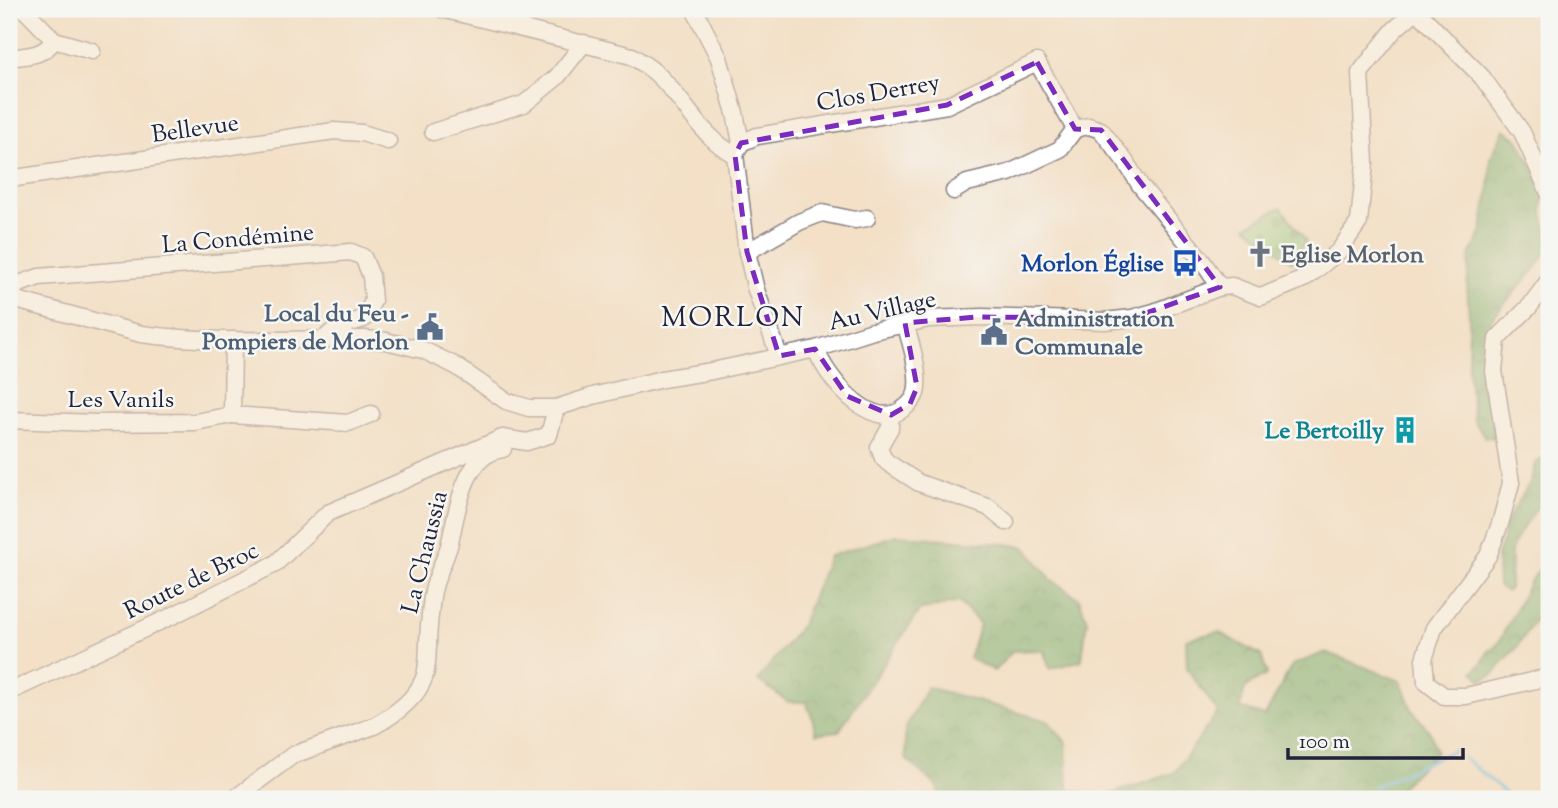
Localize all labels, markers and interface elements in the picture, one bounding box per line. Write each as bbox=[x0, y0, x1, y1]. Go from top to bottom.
street label: Clos Derrey bbox=[814, 66, 943, 122]
street label: Bellevue bbox=[149, 107, 241, 153]
street label: La Condémine bbox=[161, 216, 316, 264]
church icon: Eglise Morlon bbox=[1245, 239, 1275, 269]
place label: Eglise Morlon bbox=[1281, 239, 1425, 273]
place label: Morlon Église bbox=[1021, 248, 1164, 282]
bus stop icon: Morlon Église bbox=[1170, 248, 1200, 278]
street label: Au Village bbox=[825, 283, 940, 341]
place label: Local du Feu - Pompiers de Morlon bbox=[202, 298, 410, 360]
district label: MORLON bbox=[661, 299, 805, 339]
place label: Administration Communale bbox=[1015, 303, 1175, 365]
public building icon: Local du Feu - Pompiers de Morlon bbox=[415, 312, 445, 342]
public building icon: Administration Communale bbox=[979, 317, 1009, 347]
street label: Les Vanils bbox=[68, 384, 174, 418]
place label: Le Bertoilly bbox=[1265, 415, 1384, 449]
building icon: Le Bertoilly bbox=[1390, 415, 1420, 445]
street label: La Chaussia bbox=[394, 488, 458, 617]
street label: Route de Broc bbox=[119, 535, 265, 629]
scale bar bbox=[1288, 717, 1464, 761]
text: 100 m bbox=[1299, 728, 1350, 758]

